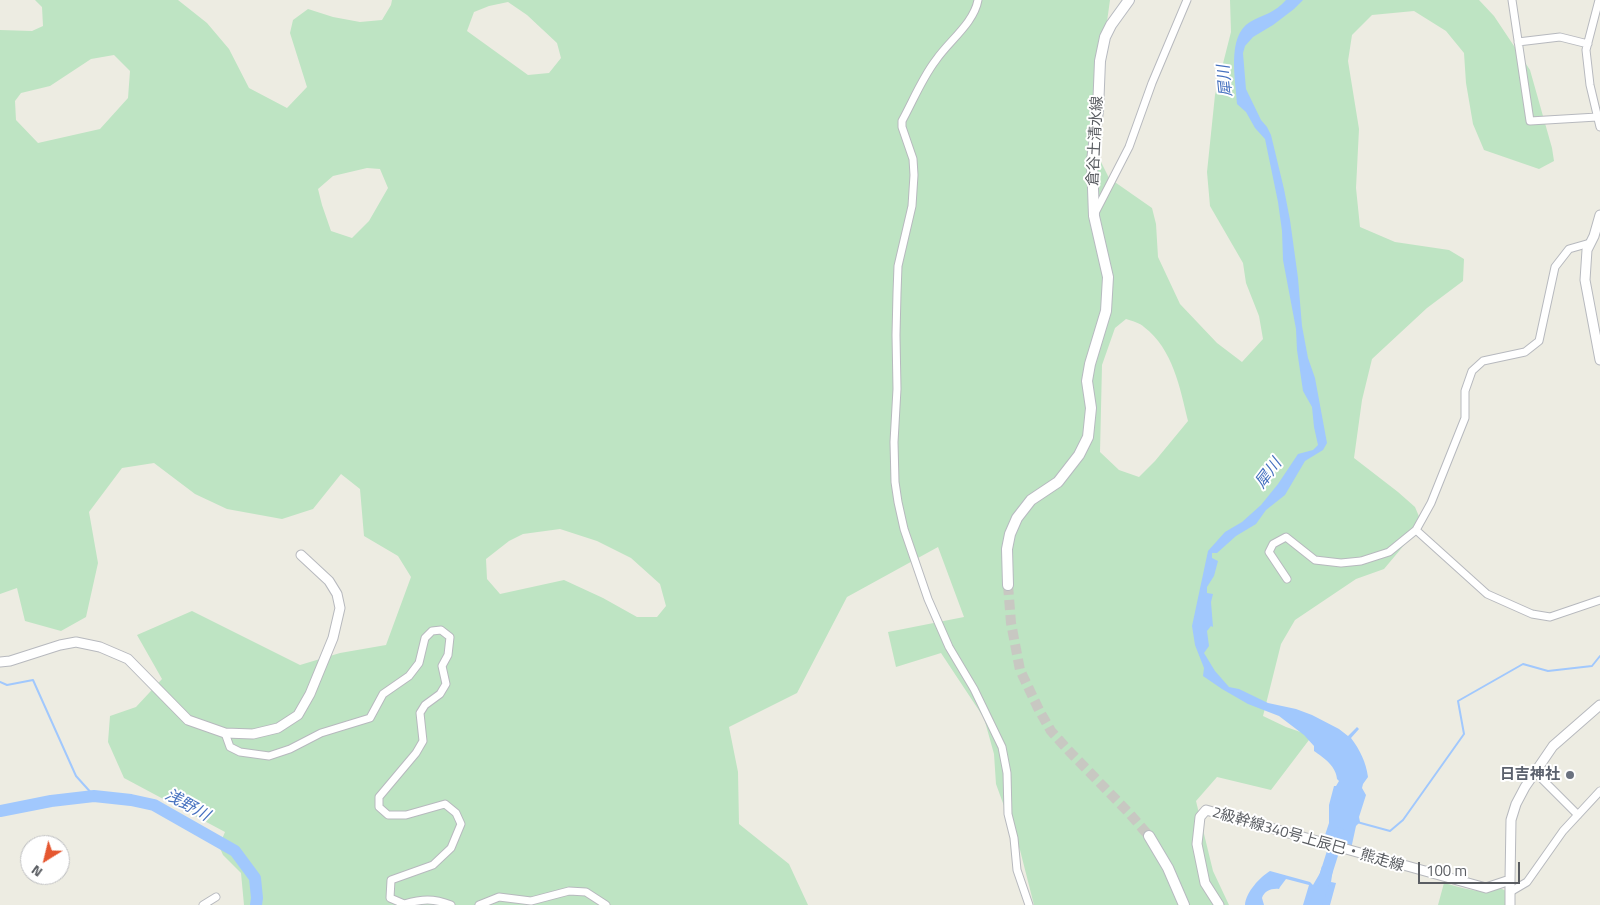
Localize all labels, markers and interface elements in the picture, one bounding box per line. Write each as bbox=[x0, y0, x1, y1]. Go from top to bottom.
water label: 犀川 bbox=[1215, 64, 1237, 98]
street label: 倉谷土清水線 bbox=[1085, 96, 1107, 186]
water label: 犀川 bbox=[1252, 455, 1286, 493]
place label: 日吉神社 bbox=[1500, 766, 1560, 784]
marker: 日吉神社 bbox=[1564, 769, 1576, 781]
water label: 浅野川 bbox=[161, 786, 213, 826]
street label: 2級幹線340号上辰巳・熊走線 bbox=[1210, 804, 1406, 876]
north arrow bbox=[20, 835, 70, 885]
scale bar bbox=[1420, 852, 1522, 884]
text: 100 m bbox=[1426, 859, 1467, 882]
text: N bbox=[26, 860, 47, 883]

